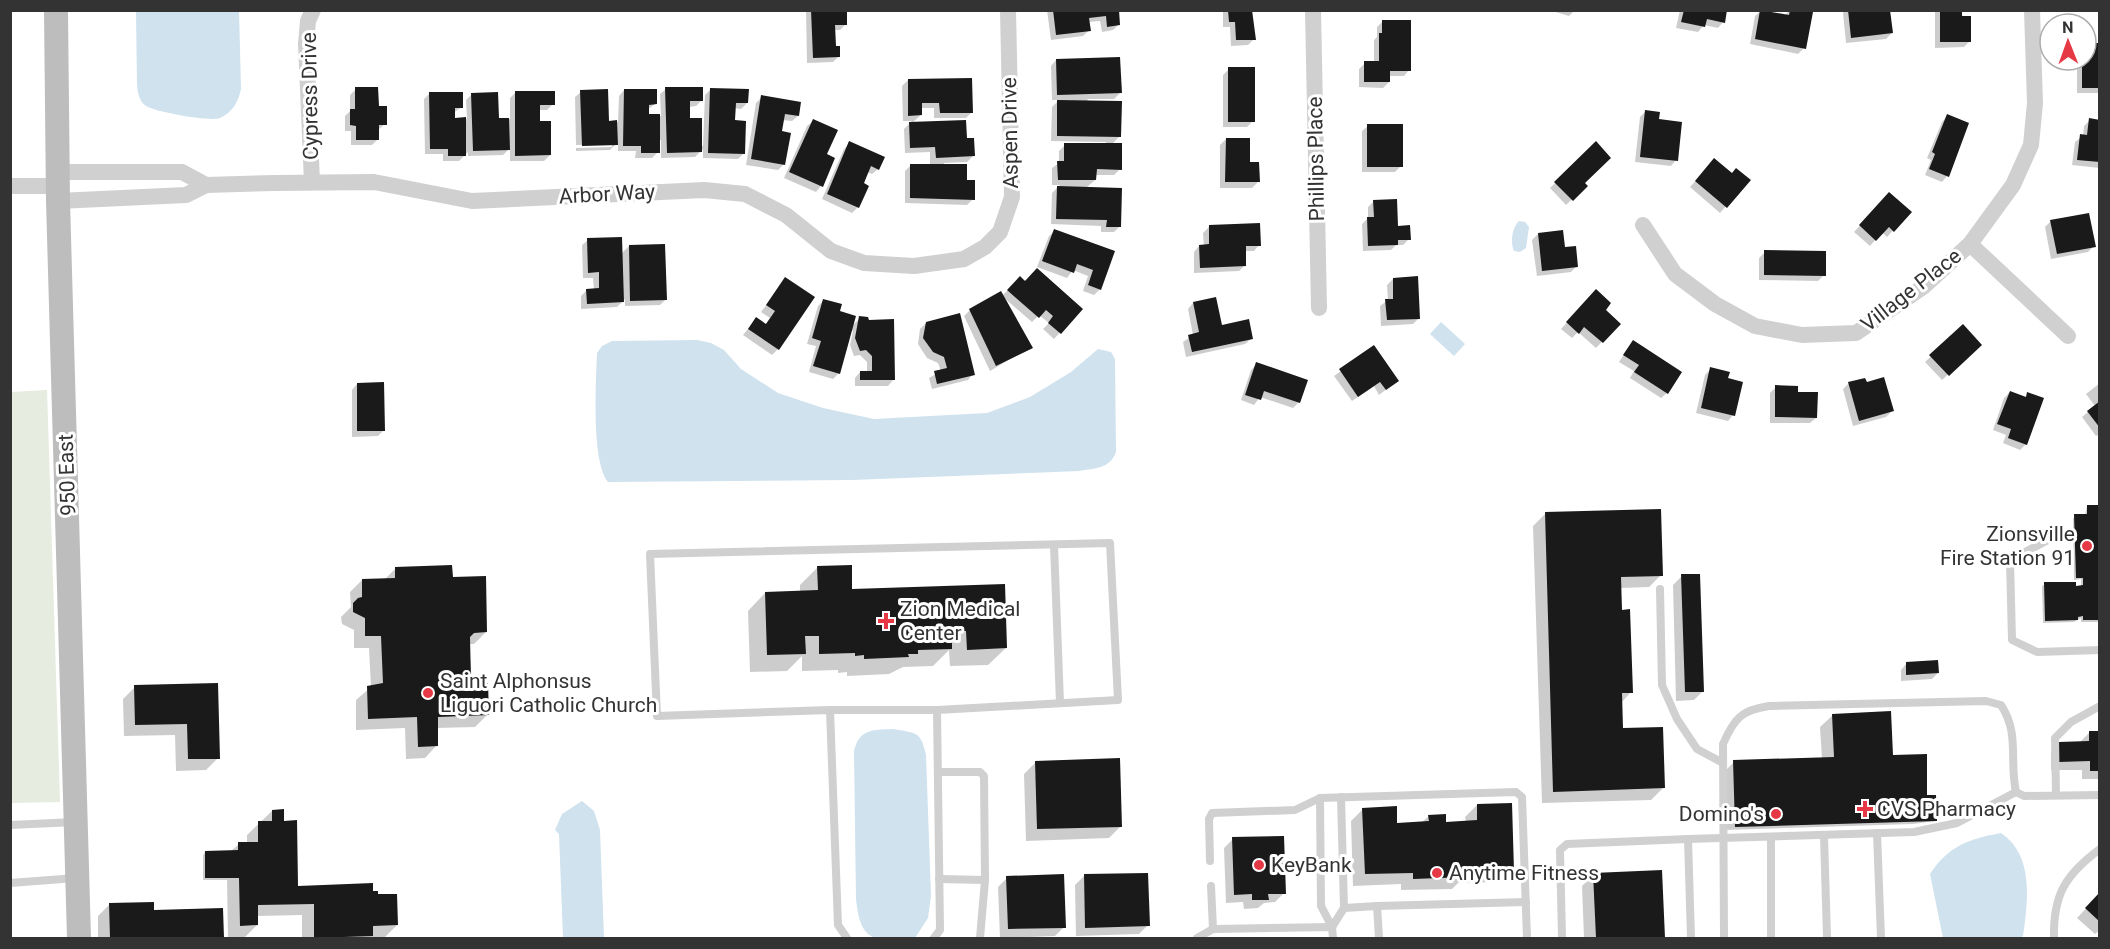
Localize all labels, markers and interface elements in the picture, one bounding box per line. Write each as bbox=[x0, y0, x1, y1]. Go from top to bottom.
north arrow bbox=[2038, 12, 2098, 72]
text: N bbox=[2062, 18, 2074, 37]
street label: Cypress Drive bbox=[297, 32, 323, 160]
street label: Aspen Drive bbox=[997, 77, 1023, 189]
street label: Phillips Place bbox=[1303, 96, 1329, 222]
street label: Arbor Way bbox=[558, 179, 656, 209]
street label: Village Place bbox=[1856, 244, 1966, 336]
street label: 950 East bbox=[54, 434, 80, 516]
place label: Zionsville Fire Station 91 bbox=[1940, 522, 2075, 570]
marker: Zionsville Fire Station 91 bbox=[2080, 539, 2094, 553]
place label: Zion Medical Center bbox=[900, 597, 1020, 645]
marker: Zion Medical Center bbox=[877, 612, 895, 630]
place label: Saint Alphonsus Liguori Catholic Church bbox=[440, 669, 657, 717]
marker: Saint Alphonsus Liguori Catholic Church bbox=[421, 686, 435, 700]
place label: CVS Pharmacy bbox=[1877, 797, 2016, 821]
place label: Domino's bbox=[1679, 802, 1764, 826]
marker: CVS Pharmacy bbox=[1858, 802, 1872, 816]
marker: Domino's bbox=[1769, 807, 1783, 821]
place label: KeyBank bbox=[1271, 853, 1352, 877]
marker: KeyBank bbox=[1252, 858, 1266, 872]
place label: Anytime Fitness bbox=[1449, 861, 1599, 885]
marker: Anytime Fitness bbox=[1430, 866, 1444, 880]

